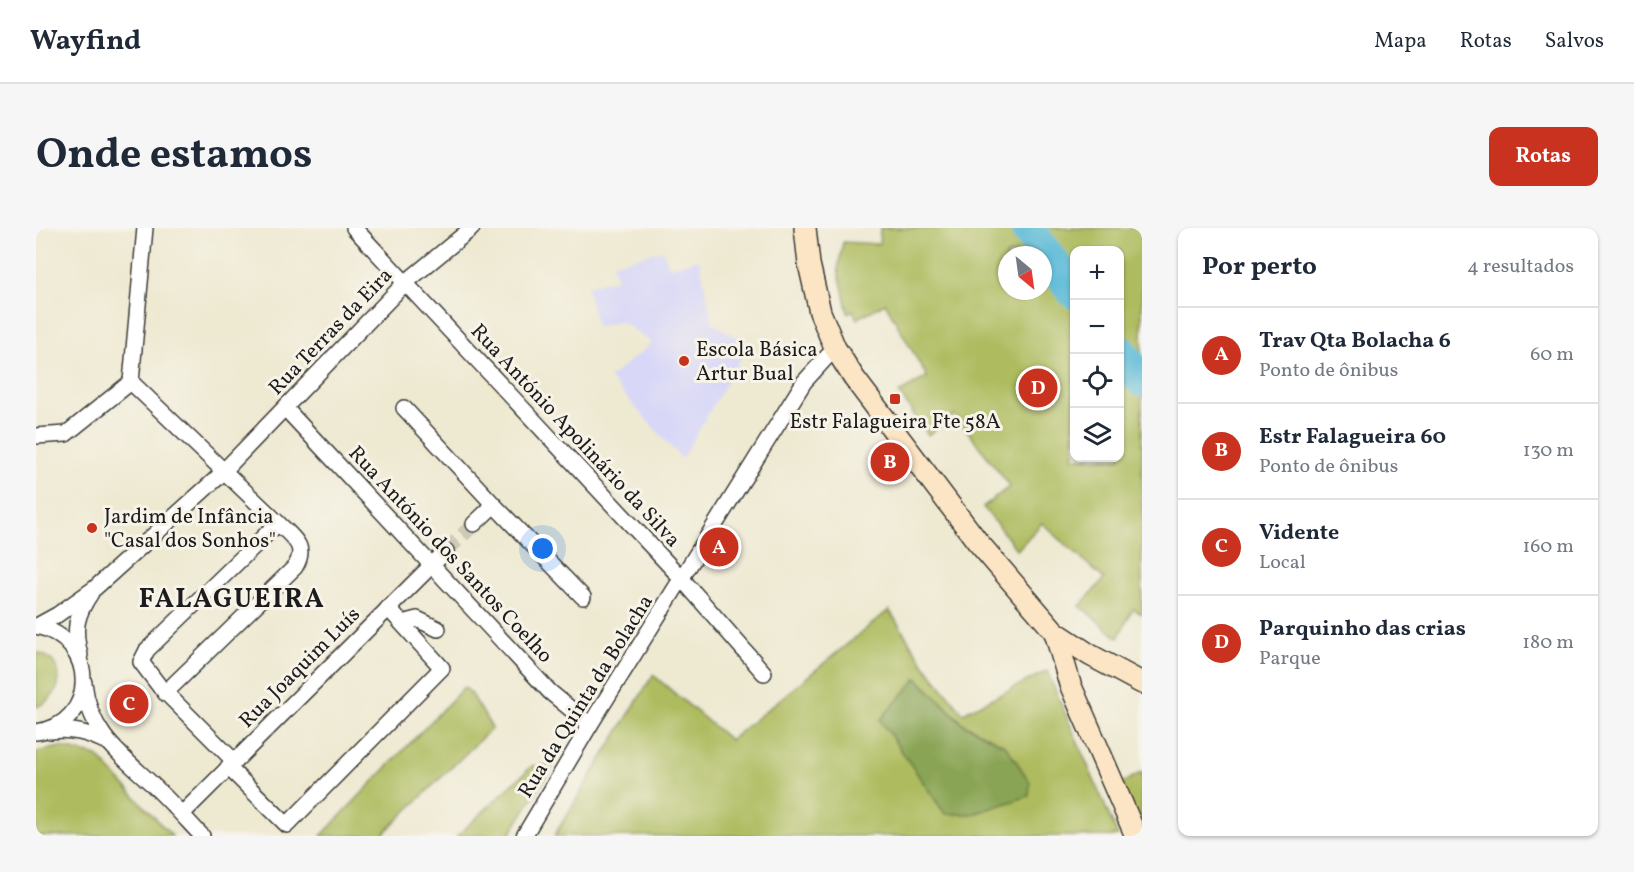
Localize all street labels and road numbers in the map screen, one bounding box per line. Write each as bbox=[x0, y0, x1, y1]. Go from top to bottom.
street label: Rua Terras da Eira bbox=[263, 262, 399, 402]
street label: Rua António Apolinário da Silva bbox=[463, 318, 686, 554]
street label: Rua António dos Santos Coelho bbox=[341, 440, 559, 670]
street label: Rua da Quinta da Bolacha bbox=[512, 590, 661, 804]
street label: Rua Joaquim Luís bbox=[233, 601, 367, 735]

